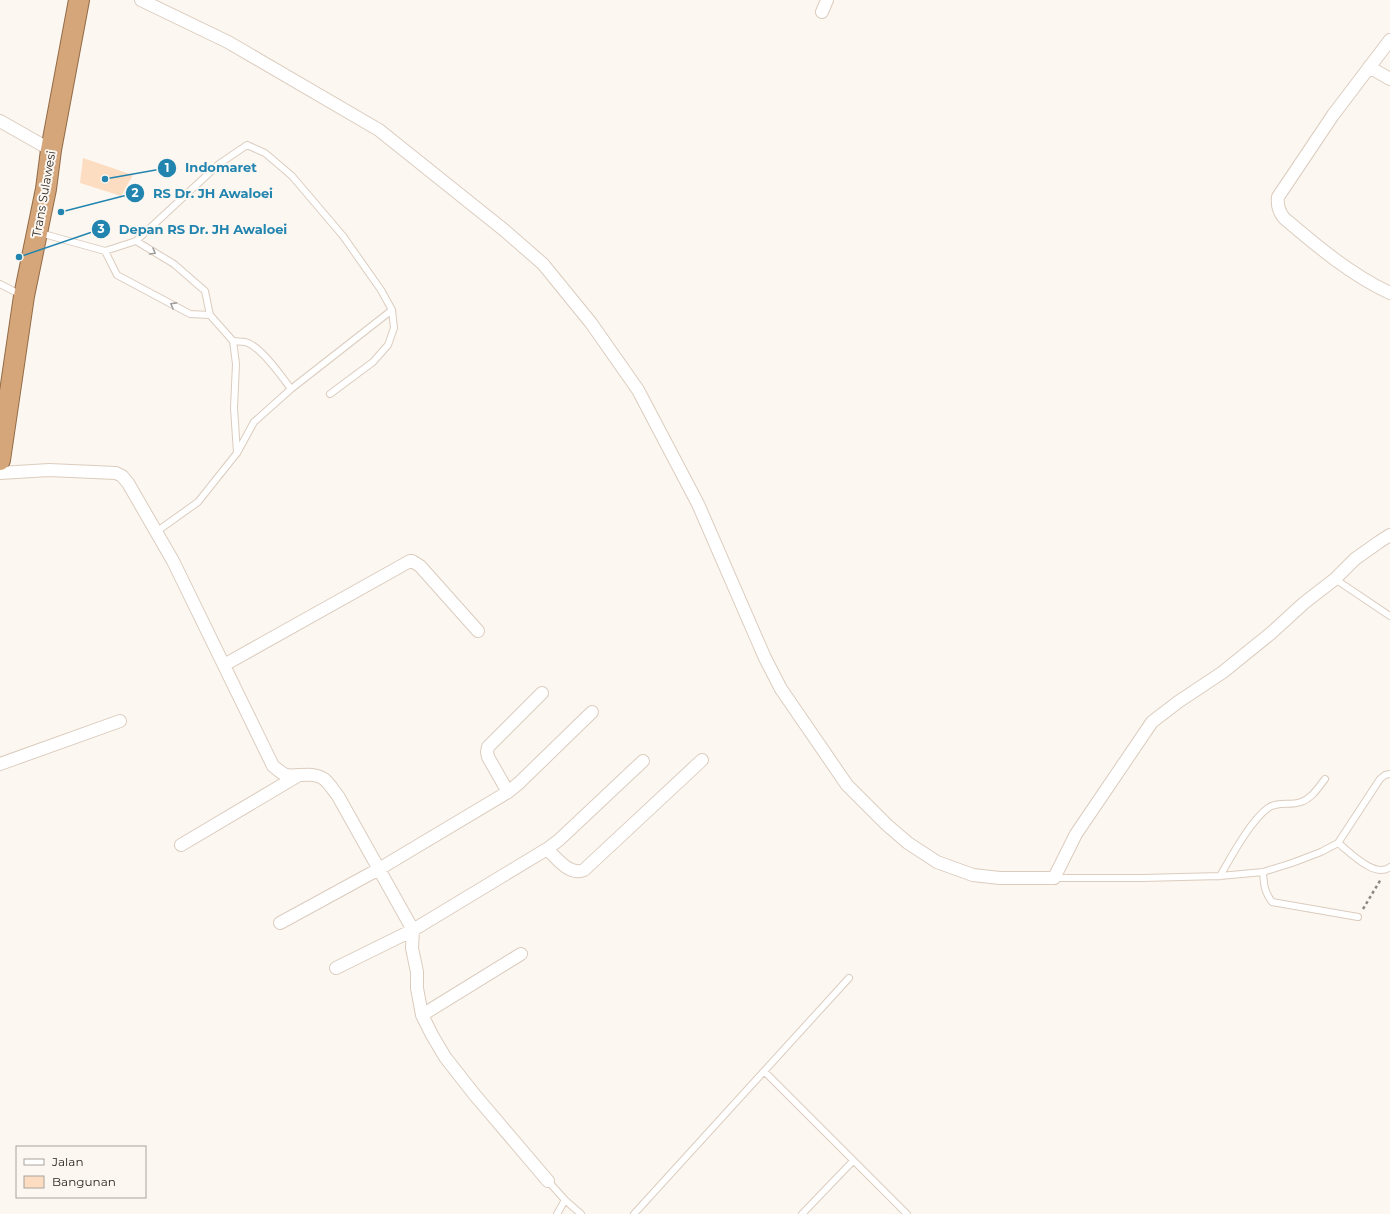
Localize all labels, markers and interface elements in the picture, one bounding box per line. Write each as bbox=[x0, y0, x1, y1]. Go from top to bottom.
street label: Trans Sulawesi bbox=[29, 149, 58, 238]
callout: Indomaret bbox=[157, 155, 264, 180]
text: Indomaret bbox=[185, 159, 257, 175]
text: 1 bbox=[165, 160, 169, 175]
callout: RS Dr. JH Awaloei bbox=[125, 181, 281, 206]
text: 2 bbox=[131, 185, 139, 200]
text: RS Dr. JH Awaloei bbox=[153, 185, 273, 201]
callout: Depan RS Dr. JH Awaloei bbox=[91, 217, 296, 242]
text: 3 bbox=[96, 221, 105, 236]
text: Depan RS Dr. JH Awaloei bbox=[119, 221, 287, 237]
one-way arrow bbox=[149, 247, 156, 254]
one-way arrow bbox=[170, 303, 177, 310]
legend bbox=[16, 1146, 146, 1198]
text: Jalan bbox=[51, 1154, 84, 1169]
text: Bangunan bbox=[52, 1174, 116, 1189]

